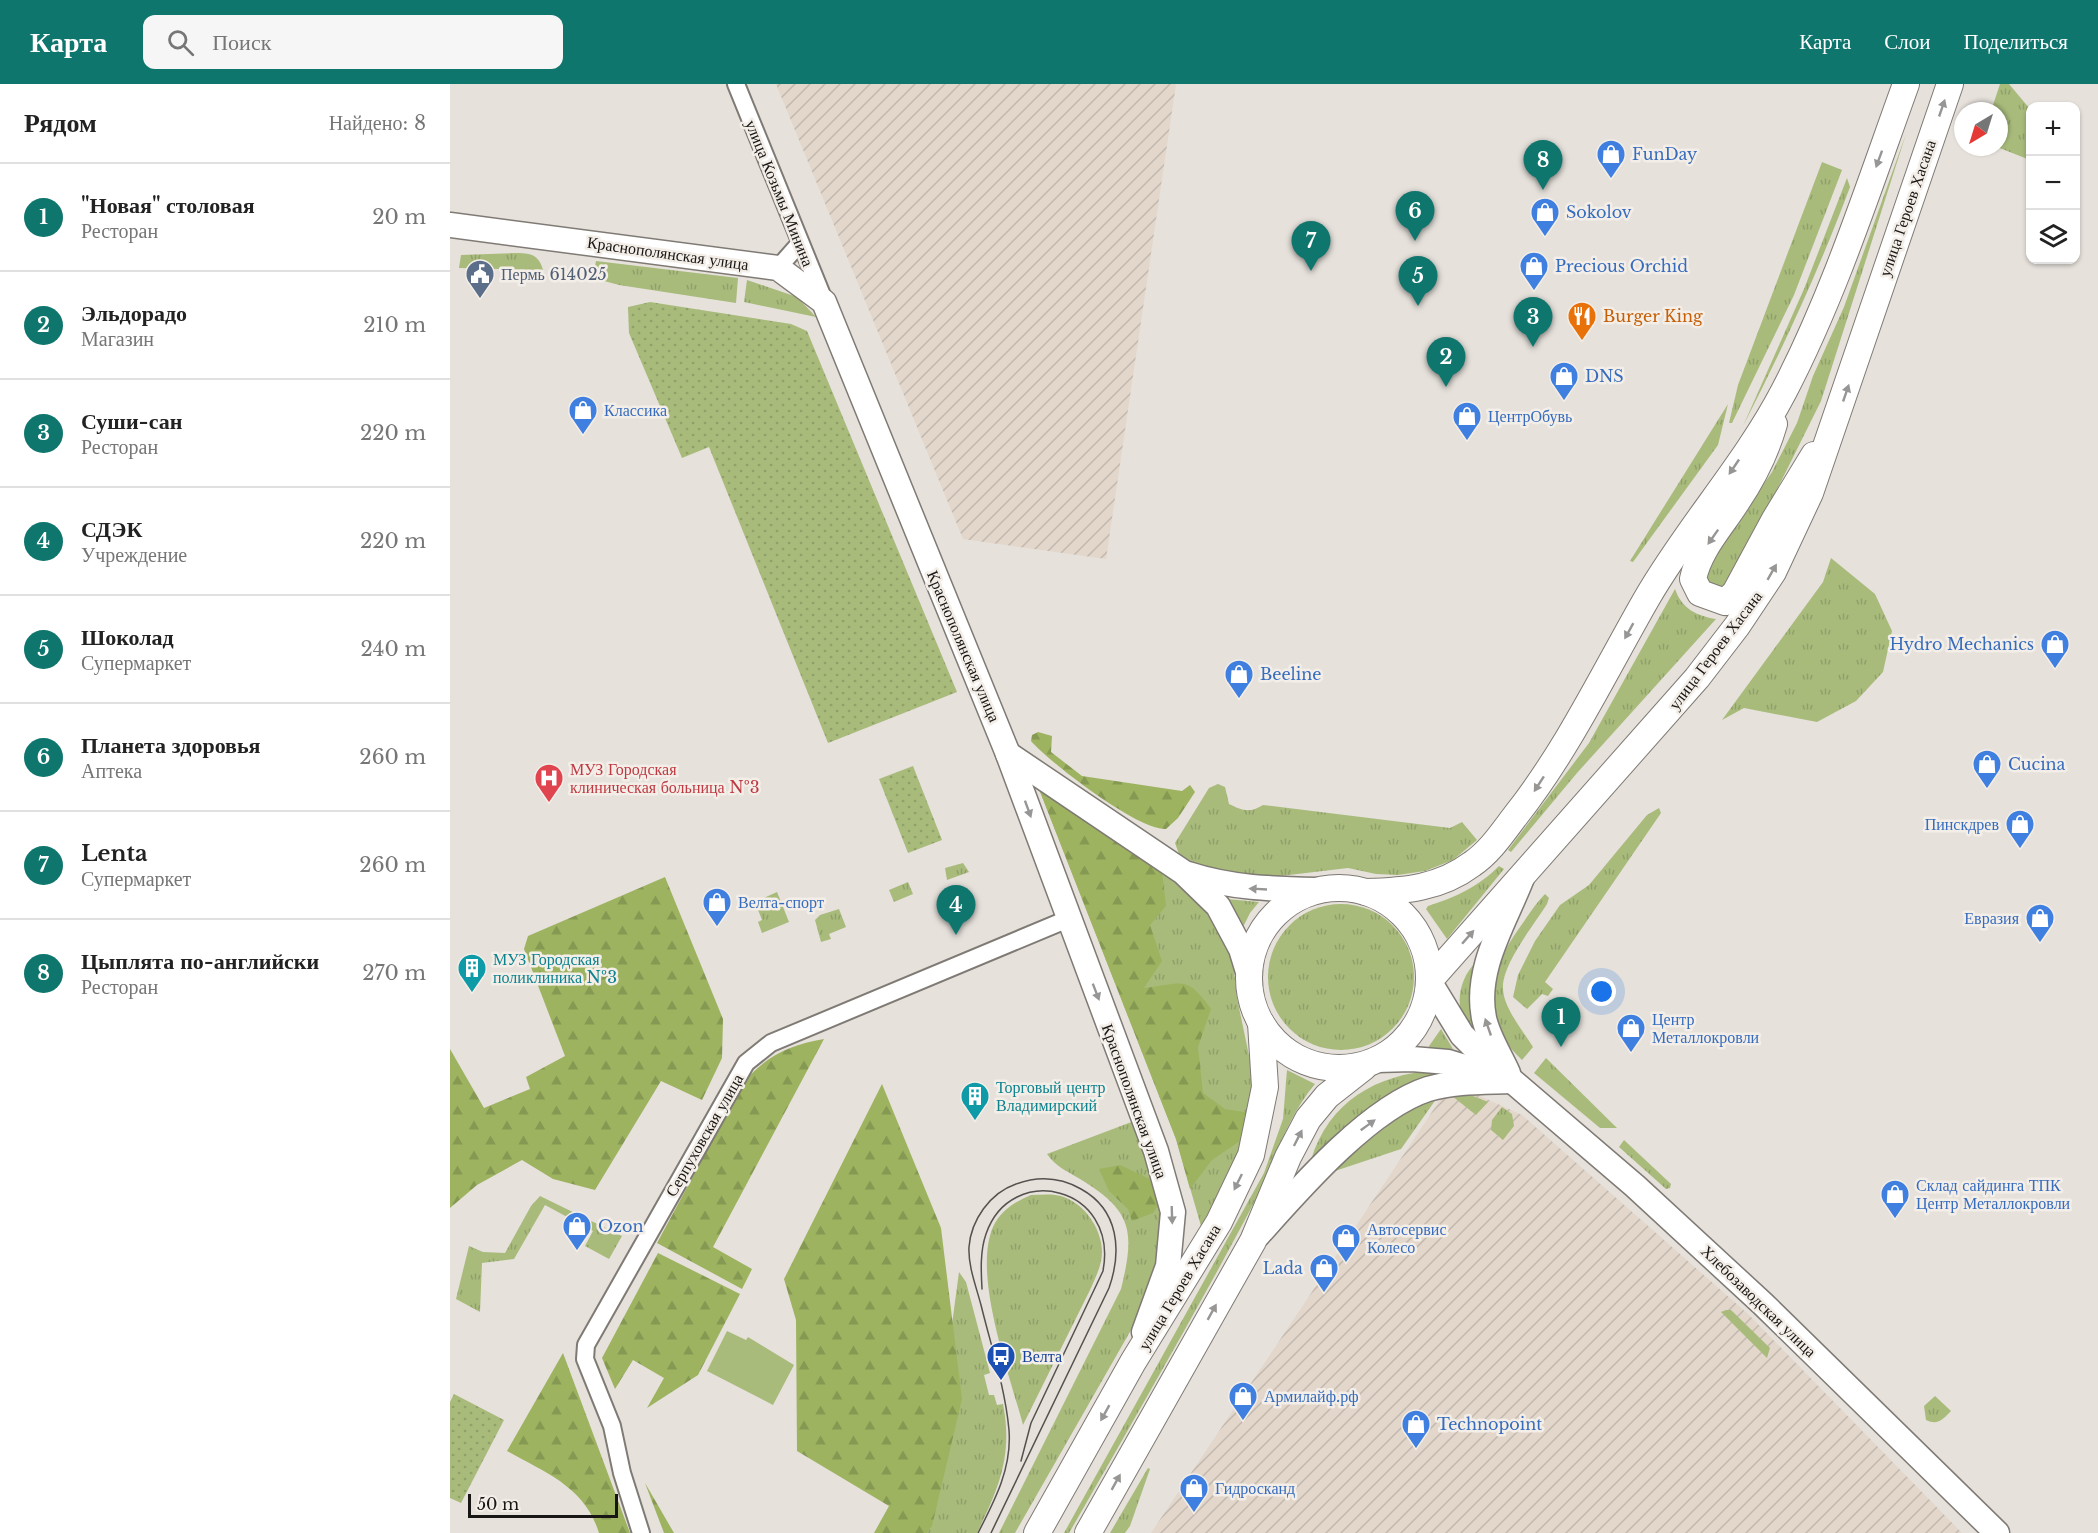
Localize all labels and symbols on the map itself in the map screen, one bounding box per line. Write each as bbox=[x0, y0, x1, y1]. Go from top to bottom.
one-way arrow bbox=[1937, 99, 1947, 117]
north arrow bbox=[1954, 102, 2008, 156]
street label: улица Козьмы Минина bbox=[741, 117, 819, 269]
street label: улица Героев Хасана bbox=[1874, 137, 1940, 279]
shop icon: FunDay bbox=[1595, 138, 1627, 180]
pin: 8 bbox=[1524, 141, 1562, 190]
place label: FunDay bbox=[1632, 144, 1698, 164]
one-way arrow bbox=[1873, 150, 1883, 168]
pin: 6 bbox=[1396, 192, 1434, 241]
shop icon: Sokolov bbox=[1529, 196, 1561, 238]
place label: Sokolov bbox=[1566, 202, 1632, 222]
pin: 7 bbox=[1292, 222, 1330, 271]
street label: Краснополянская улица bbox=[586, 232, 750, 274]
shop icon: Precious Orchid bbox=[1518, 250, 1550, 292]
pin: 5 bbox=[1398, 256, 1438, 306]
place label: Precious Orchid bbox=[1555, 256, 1688, 276]
public building icon: Пермь 614025 bbox=[464, 258, 496, 300]
place label: Пермь 614025 bbox=[501, 264, 607, 284]
pin: 3 bbox=[1514, 298, 1552, 347]
restaurant icon: Burger King bbox=[1566, 300, 1598, 342]
place label: Burger King bbox=[1603, 306, 1703, 326]
pin: 2 bbox=[1426, 338, 1466, 387]
shop icon: DNS bbox=[1548, 360, 1580, 402]
place label: DNS bbox=[1585, 366, 1624, 386]
one-way arrow bbox=[1841, 384, 1851, 402]
shop icon: Классика bbox=[567, 394, 599, 436]
place label: Классика bbox=[604, 400, 667, 420]
shop icon: ЦентрОбувь bbox=[1451, 400, 1483, 442]
place label: ЦентрОбувь bbox=[1488, 406, 1572, 426]
one-way arrow bbox=[1728, 459, 1740, 475]
one-way arrow bbox=[1707, 529, 1719, 545]
one-way arrow bbox=[1766, 564, 1776, 581]
street label: Краснополянская улица bbox=[923, 567, 1005, 725]
street label: улица Героев Хасана bbox=[1664, 587, 1766, 713]
one-way arrow bbox=[1623, 623, 1634, 639]
shop icon: Hydro Mechanics bbox=[2039, 628, 2071, 670]
place label: Hydro Mechanics bbox=[1889, 634, 2034, 654]
shop icon: Beeline bbox=[1223, 658, 1255, 700]
place label: Beeline bbox=[1260, 664, 1321, 684]
shop icon: Cucina bbox=[1971, 748, 2003, 790]
place label: Cucina bbox=[2008, 754, 2066, 774]
place label: МУЗ Городская клиническая больница №3 bbox=[570, 759, 760, 797]
hospital icon: МУЗ Городская клиническая больница №3 bbox=[533, 762, 565, 804]
one-way arrow bbox=[1533, 776, 1545, 792]
one-way arrow bbox=[1024, 800, 1033, 818]
shop icon: Пинскдрев bbox=[2004, 808, 2036, 850]
place label: Пинскдрев bbox=[1925, 814, 1999, 834]
one-way arrow bbox=[1249, 884, 1268, 893]
shop icon: Велта-спорт bbox=[701, 886, 733, 928]
pin: 4 bbox=[936, 886, 976, 935]
place label: Велта-спорт bbox=[738, 892, 824, 912]
shop icon: Евразия bbox=[2024, 902, 2056, 944]
place label: Евразия bbox=[1964, 908, 2020, 928]
one-way arrow bbox=[1461, 930, 1474, 945]
place label: МУЗ Городская поликлиника №3 bbox=[493, 949, 617, 987]
building icon: МУЗ Городская поликлиника №3 bbox=[456, 952, 488, 994]
your location bbox=[1587, 977, 1616, 1006]
one-way arrow bbox=[1091, 983, 1101, 1001]
pin: 1 bbox=[1542, 998, 1580, 1047]
place label: Центр Металлокровли bbox=[1652, 1009, 1760, 1047]
shop icon: Центр Металлокровли bbox=[1615, 1012, 1647, 1054]
one-way arrow bbox=[1482, 1018, 1492, 1036]
street label: Краснополянская улица bbox=[1098, 1021, 1172, 1181]
street label: Серпуховская улица bbox=[661, 1070, 747, 1200]
place label: Торговый центр Владимирский bbox=[996, 1077, 1106, 1115]
building icon: Торговый центр Владимирский bbox=[959, 1080, 991, 1122]
one-way arrow bbox=[1361, 1120, 1376, 1132]
one-way arrow bbox=[1293, 1129, 1303, 1146]
one-way arrow bbox=[1234, 1173, 1243, 1190]
place label: Склад сайдинга ТПК Центр Металлокровли bbox=[1916, 1175, 2071, 1213]
shop icon: Склад сайдинга ТПК Центр Металлокровли bbox=[1879, 1178, 1911, 1220]
one-way arrow bbox=[1167, 1206, 1176, 1225]
shop icon: Ozon bbox=[561, 1210, 593, 1252]
place label: Ozon bbox=[598, 1216, 643, 1236]
place label: Автосервис Колесо bbox=[1367, 1219, 1447, 1257]
street label: улица Героев Хасана bbox=[1133, 1220, 1225, 1354]
shop icon: Автосервис Колесо bbox=[1330, 1222, 1362, 1264]
street label: Хлебозаводская улица bbox=[1697, 1241, 1821, 1361]
shop icon: Lada bbox=[1308, 1252, 1340, 1294]
place label: Lada bbox=[1263, 1258, 1303, 1278]
one-way arrow bbox=[1207, 1303, 1217, 1320]
bus stop icon: Велта bbox=[985, 1340, 1017, 1382]
place label: Велта bbox=[1022, 1346, 1062, 1366]
shop icon: Армилайф.рф bbox=[1227, 1380, 1259, 1422]
place label: Армилайф.рф bbox=[1264, 1386, 1359, 1406]
one-way arrow bbox=[1100, 1405, 1110, 1422]
shop icon: Technopoint bbox=[1400, 1408, 1432, 1450]
place label: Technopoint bbox=[1437, 1414, 1542, 1434]
shop icon: Гидросканд bbox=[1178, 1472, 1210, 1514]
one-way arrow bbox=[1111, 1473, 1121, 1490]
place label: Гидросканд bbox=[1215, 1478, 1295, 1498]
scale bar bbox=[468, 1491, 618, 1518]

